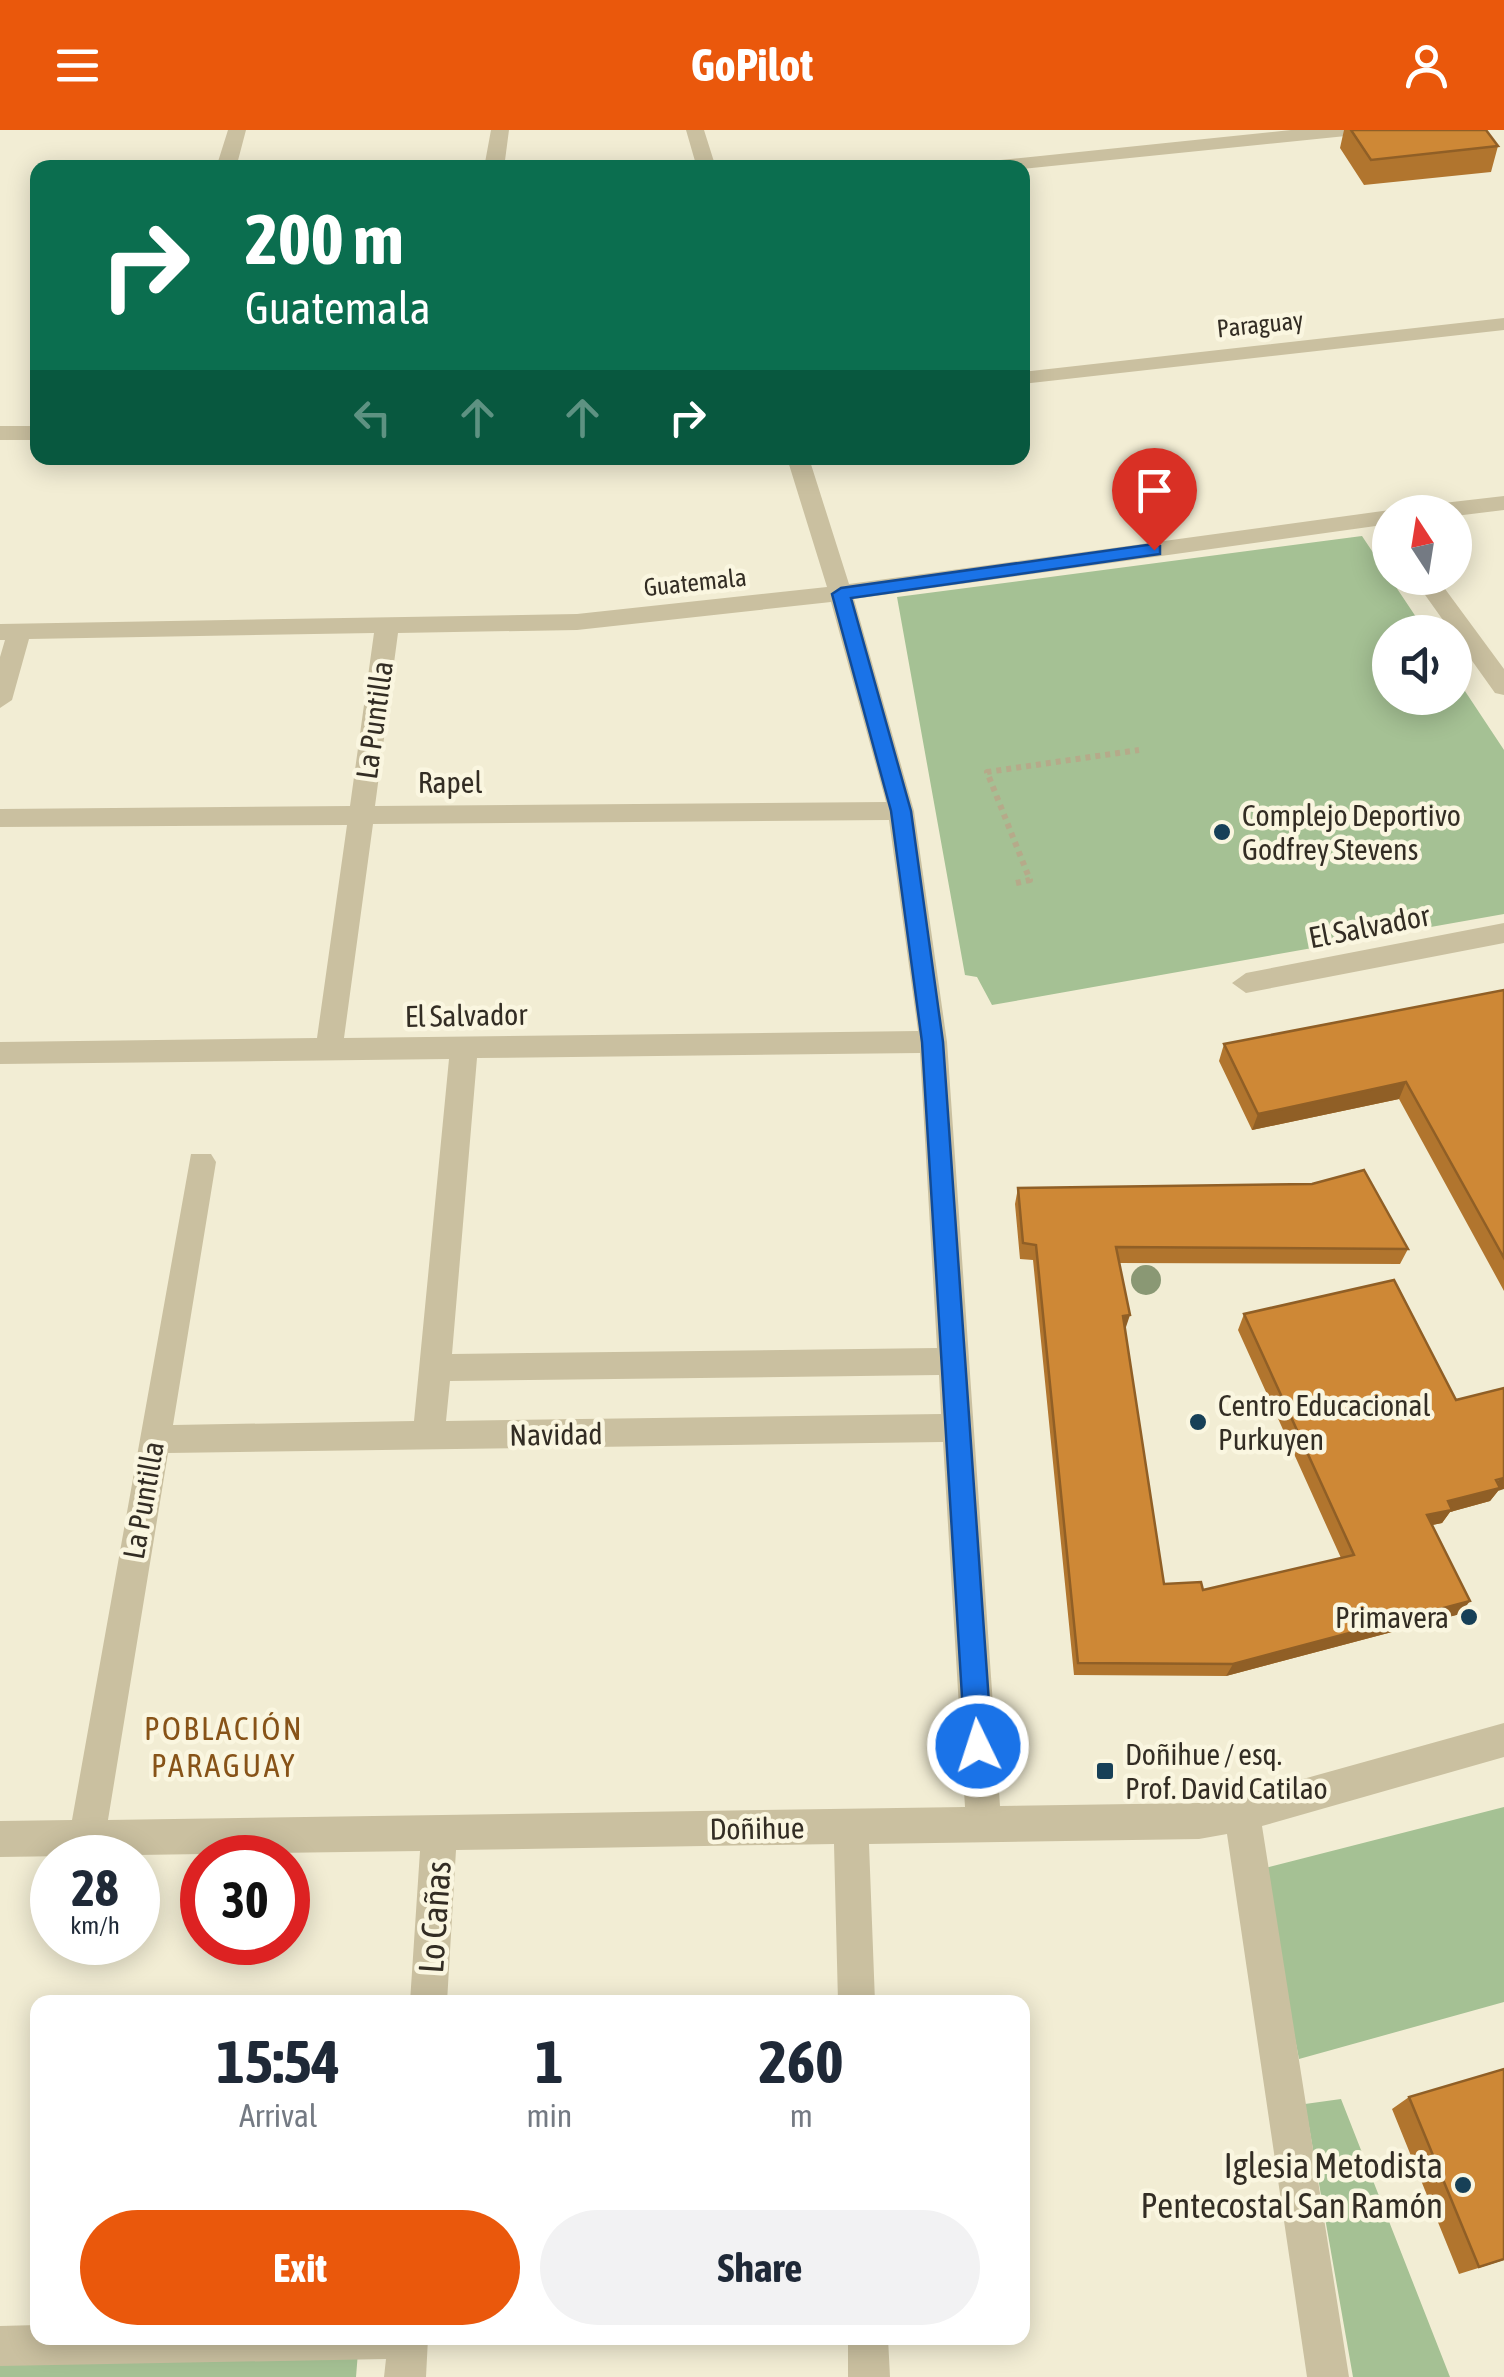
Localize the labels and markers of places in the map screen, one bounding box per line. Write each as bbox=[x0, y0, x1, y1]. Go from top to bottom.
pin bbox=[1112, 448, 1197, 551]
place label: Complejo Deportivo Godfrey Stevens bbox=[1242, 798, 1461, 866]
marker: Complejo Deportivo Godfrey Stevens bbox=[1211, 821, 1233, 843]
place label: Centro Educacional Purkuyen bbox=[1218, 1388, 1431, 1456]
marker: Centro Educacional Purkuyen bbox=[1187, 1411, 1209, 1433]
place label: Primavera bbox=[1335, 1600, 1449, 1634]
marker: Primavera bbox=[1458, 1606, 1480, 1628]
place label: Doñihue / esq. Prof. David Catilao bbox=[1125, 1737, 1328, 1805]
marker: Doñihue / esq. Prof. David Catilao bbox=[1094, 1760, 1116, 1782]
place label: Iglesia Metodista Pentecostal San Ramón bbox=[1141, 2145, 1443, 2225]
marker: Iglesia Metodista Pentecostal San Ramón bbox=[1452, 2174, 1474, 2196]

